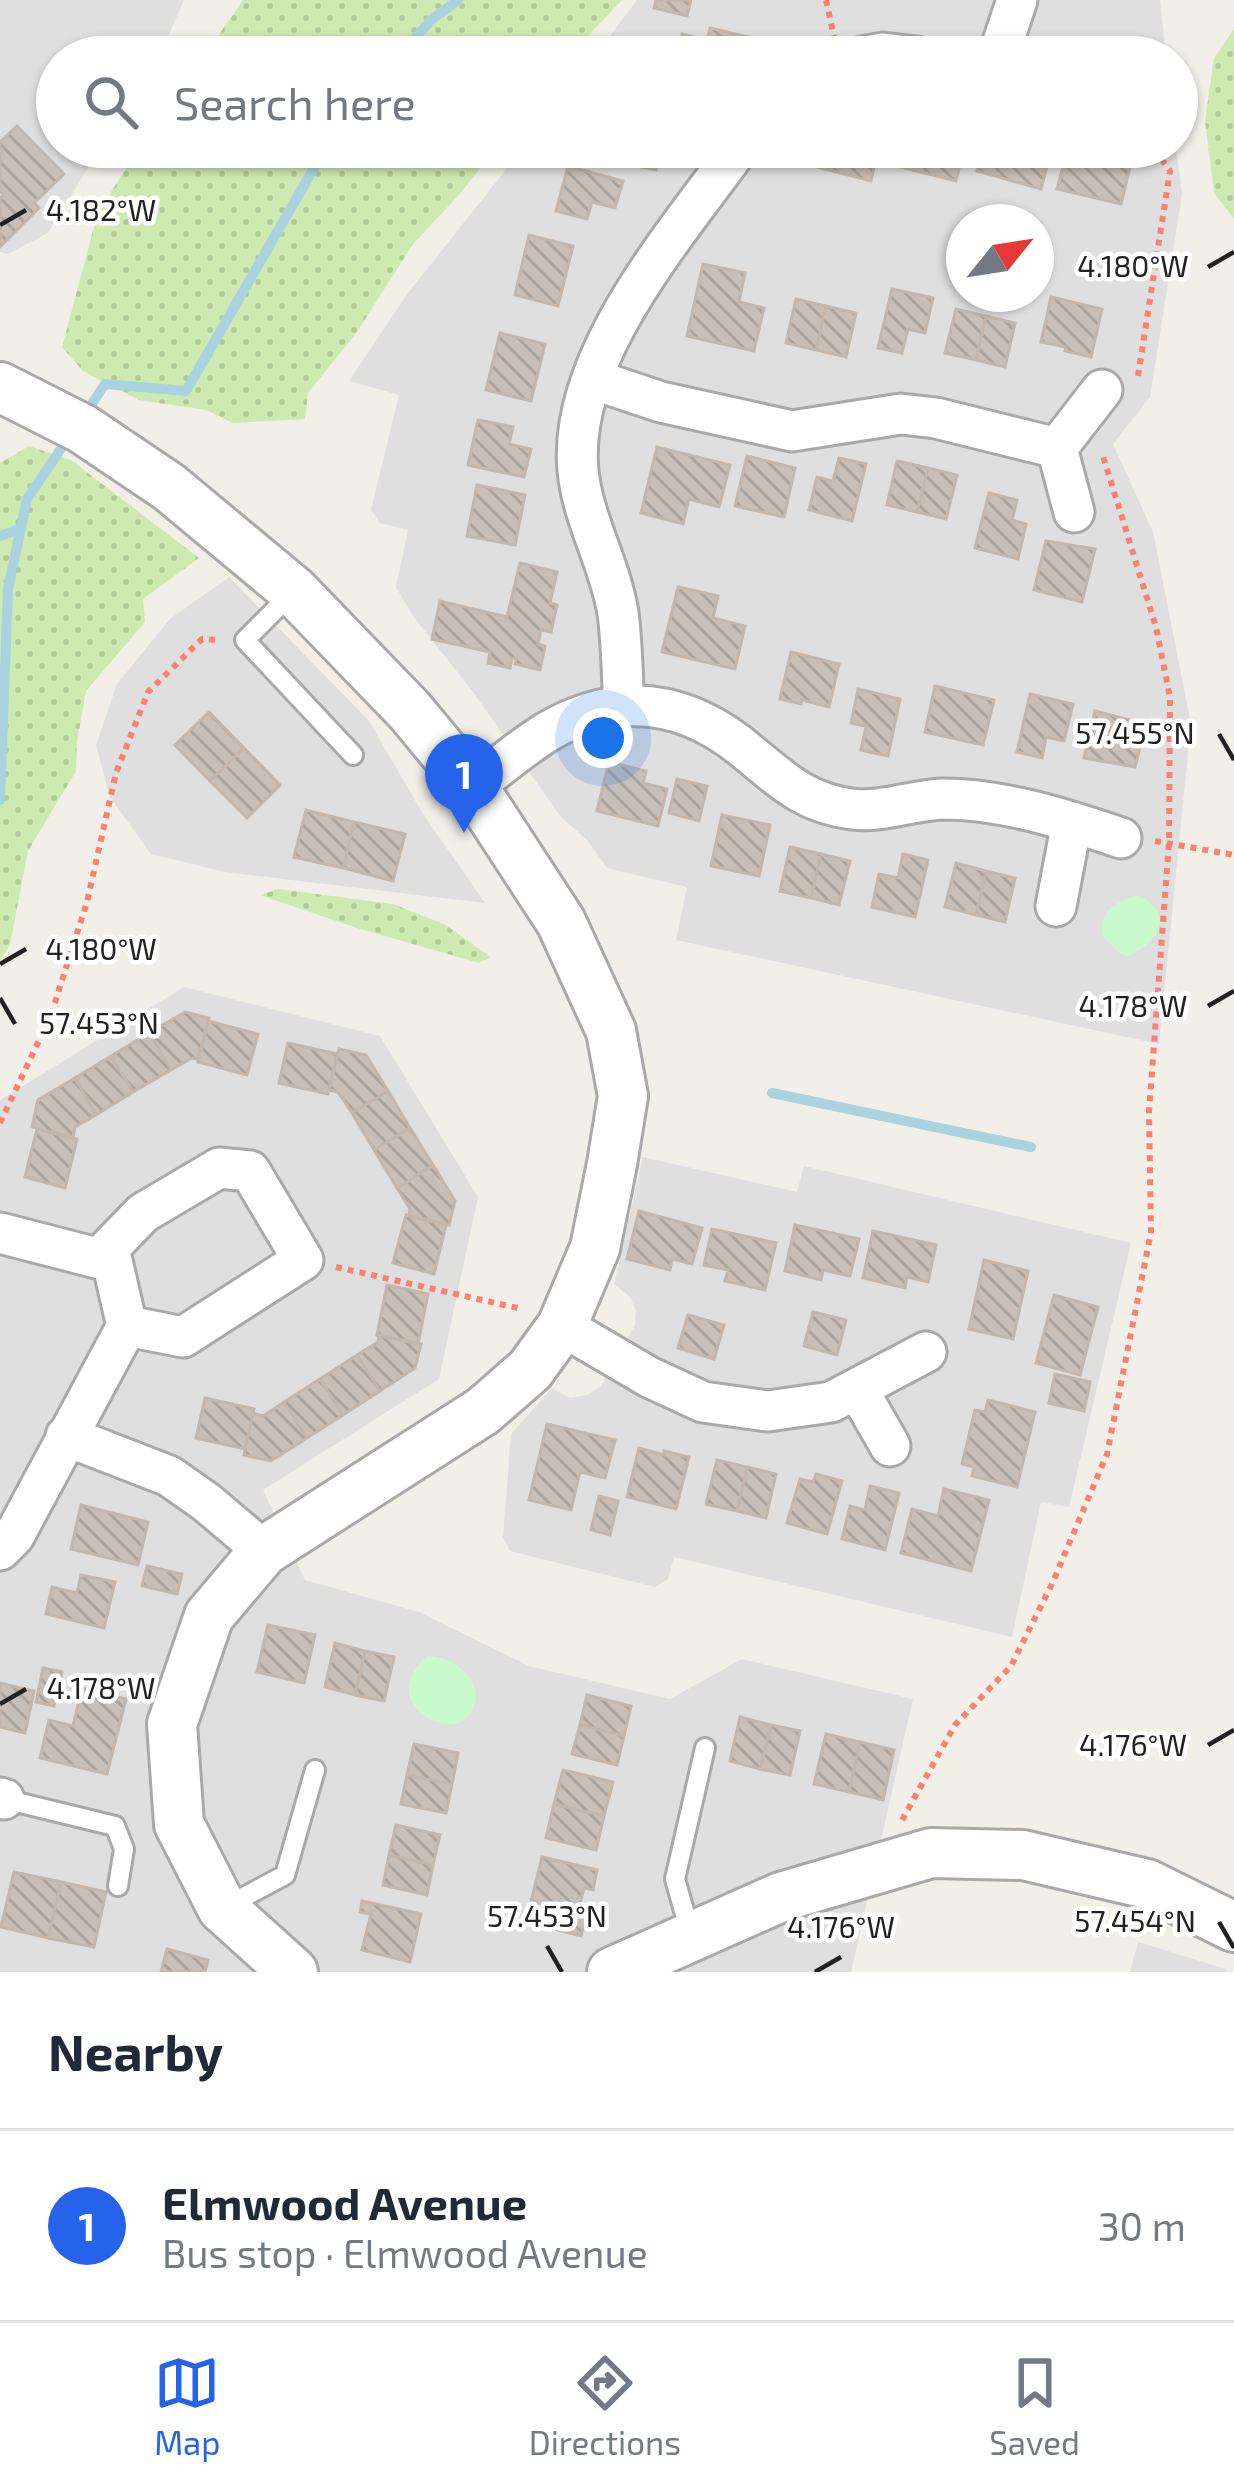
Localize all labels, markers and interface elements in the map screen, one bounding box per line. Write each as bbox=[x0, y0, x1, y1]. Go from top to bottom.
search box bbox=[36, 36, 1198, 168]
icon: search bbox=[78, 69, 144, 135]
text: Search here bbox=[174, 75, 416, 129]
text: 4.182°W bbox=[46, 191, 156, 227]
north arrow bbox=[946, 204, 1054, 312]
text: 4.180°W bbox=[1077, 247, 1189, 283]
your location bbox=[573, 708, 633, 768]
text: 57.455°N bbox=[1075, 714, 1195, 750]
pin: 1 bbox=[425, 734, 503, 833]
text: 4.180°W bbox=[45, 930, 157, 966]
text: 4.178°W bbox=[1079, 987, 1187, 1023]
text: 57.453°N bbox=[39, 1004, 159, 1040]
text: 4.178°W bbox=[47, 1669, 155, 1705]
text: 4.176°W bbox=[1079, 1726, 1187, 1762]
text: 57.453°N bbox=[487, 1897, 607, 1933]
text: 57.454°N bbox=[1074, 1902, 1196, 1938]
text: 4.176°W bbox=[787, 1908, 895, 1944]
text: Nearby bbox=[48, 2020, 223, 2081]
text: Elmwood Avenue bbox=[162, 2175, 527, 2229]
text: 1 bbox=[79, 2202, 95, 2249]
text: 30 m bbox=[1098, 2202, 1186, 2249]
text: Bus stop · Elmwood Avenue bbox=[162, 2229, 648, 2276]
tab: Map bbox=[154, 2350, 220, 2462]
tab: Directions bbox=[529, 2350, 681, 2462]
tab: Saved bbox=[989, 2350, 1080, 2462]

